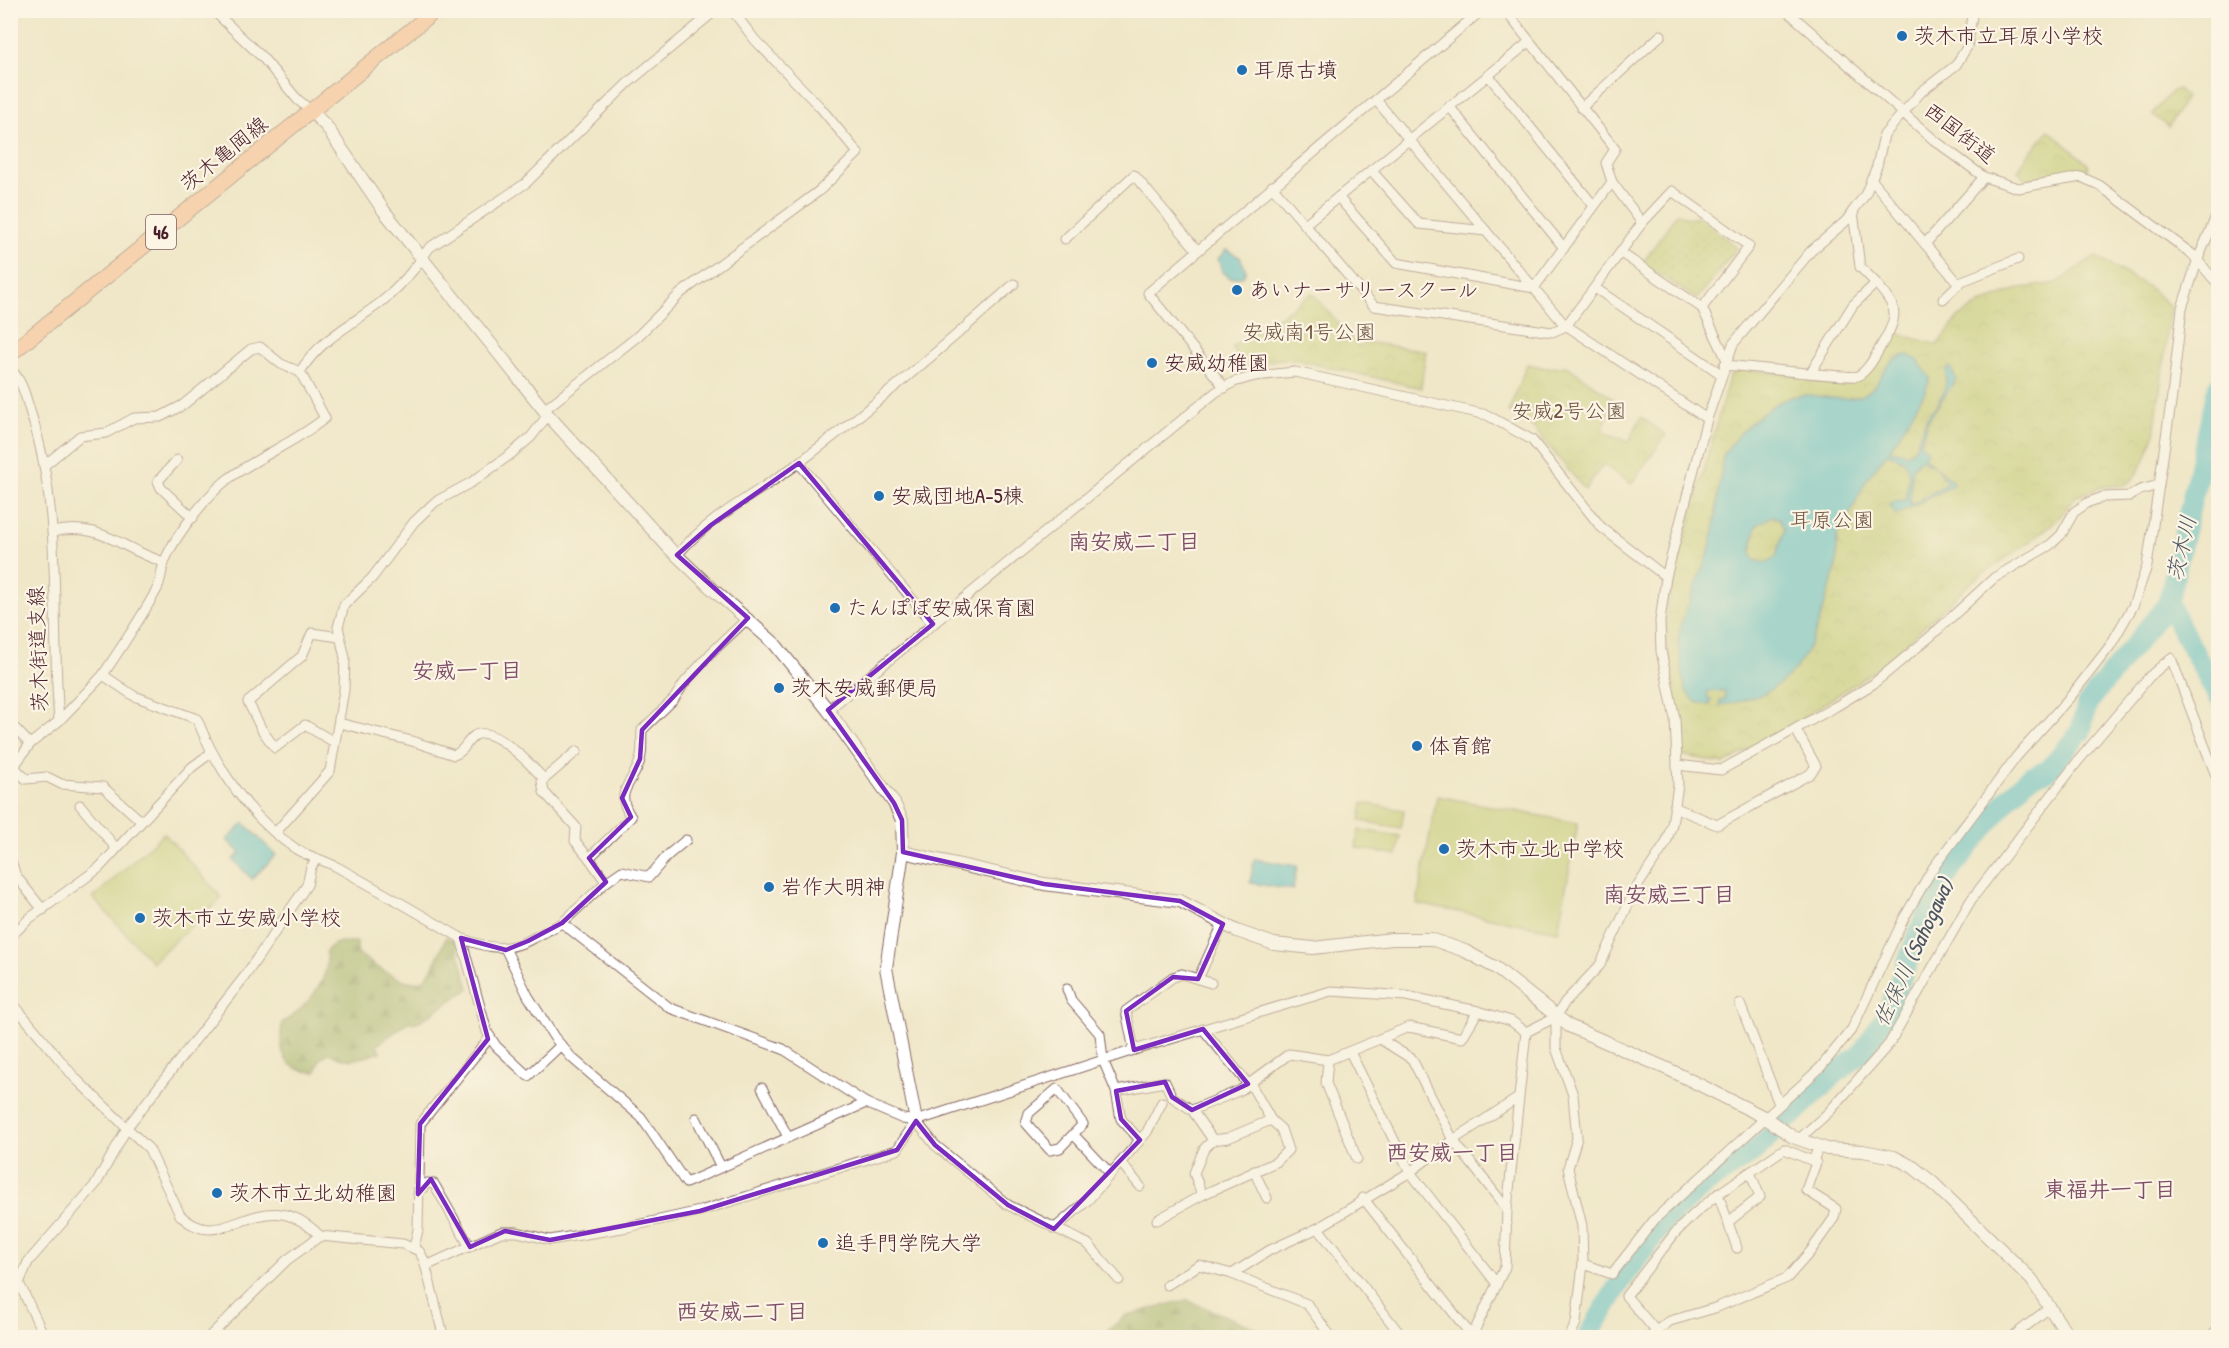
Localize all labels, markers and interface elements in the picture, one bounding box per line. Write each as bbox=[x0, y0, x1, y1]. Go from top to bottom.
place label: 茨木市立耳原小学校 bbox=[1914, 21, 2103, 50]
marker: 茨木市立耳原小学校 bbox=[1895, 29, 1909, 43]
place label: 耳原古墳 bbox=[1254, 55, 1338, 84]
marker: 耳原古墳 bbox=[1235, 63, 1249, 77]
street label: 西国街道 bbox=[1918, 95, 2002, 170]
street label: 茨木亀岡線 bbox=[174, 109, 274, 198]
road number: 46 bbox=[146, 215, 176, 249]
place label: あいナーサリースクール bbox=[1249, 275, 1478, 304]
marker: あいナーサリースクール bbox=[1230, 283, 1244, 297]
park label: 安威南1号公園 bbox=[1242, 317, 1376, 346]
place label: 安威幼稚園 bbox=[1164, 348, 1269, 377]
marker: 安威幼稚園 bbox=[1145, 356, 1159, 370]
park label: 安威2号公園 bbox=[1512, 396, 1626, 425]
place label: 安威団地A-5棟 bbox=[891, 481, 1024, 510]
marker: 安威団地A-5棟 bbox=[872, 489, 886, 503]
park label: 耳原公園 bbox=[1790, 505, 1874, 534]
water label: 茨木川 bbox=[2159, 512, 2203, 584]
district label: 南安威二丁目 bbox=[1068, 526, 1200, 556]
street label: 茨木街道支線 bbox=[21, 586, 54, 712]
place label: たんぽぽ安威保育園 bbox=[847, 593, 1036, 622]
marker: たんぽぽ安威保育園 bbox=[828, 601, 842, 615]
district label: 安威一丁目 bbox=[412, 655, 522, 685]
place label: 茨木安威郵便局 bbox=[791, 673, 938, 702]
marker: 茨木安威郵便局 bbox=[772, 681, 786, 695]
place label: 体育館 bbox=[1429, 731, 1492, 760]
marker: 体育館 bbox=[1410, 739, 1424, 753]
place label: 茨木市立北中学校 bbox=[1456, 834, 1624, 863]
marker: 茨木市立北中学校 bbox=[1437, 842, 1451, 856]
water label: 佐保川 (Sahogawa) bbox=[1865, 871, 1961, 1031]
place label: 岩作大明神 bbox=[781, 872, 886, 901]
district label: 南安威三丁目 bbox=[1603, 879, 1735, 909]
marker: 岩作大明神 bbox=[762, 880, 776, 894]
place label: 茨木市立安威小学校 bbox=[152, 903, 341, 932]
marker: 茨木市立安威小学校 bbox=[133, 911, 147, 925]
district label: 西安威一丁目 bbox=[1386, 1137, 1518, 1167]
district label: 東福井一丁目 bbox=[2044, 1174, 2176, 1204]
place label: 茨木市立北幼稚園 bbox=[229, 1178, 397, 1207]
marker: 茨木市立北幼稚園 bbox=[210, 1186, 224, 1200]
place label: 追手門学院大学 bbox=[835, 1228, 982, 1257]
marker: 追手門学院大学 bbox=[816, 1236, 830, 1250]
district label: 西安威二丁目 bbox=[676, 1296, 808, 1326]

